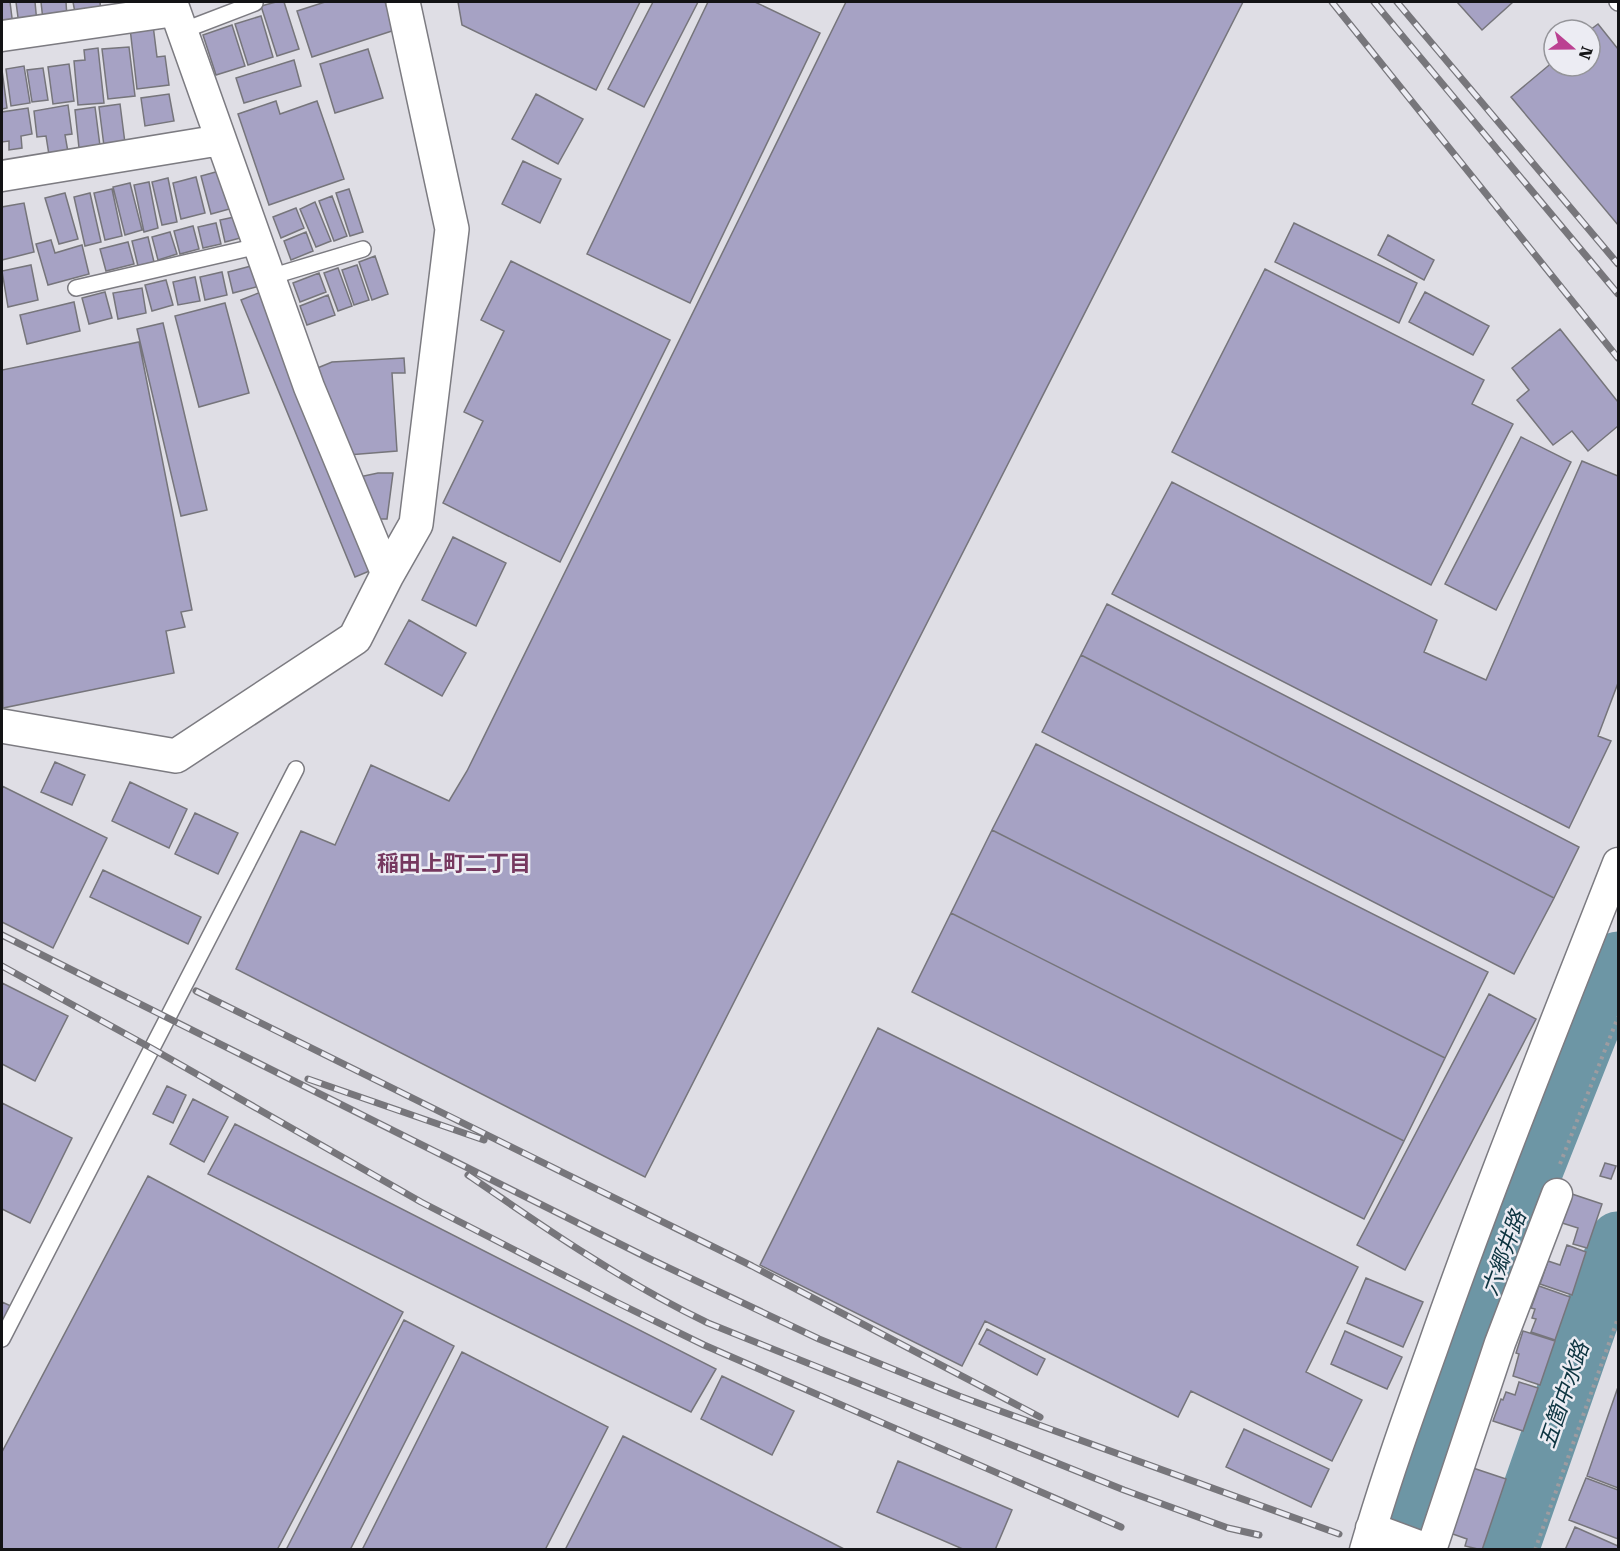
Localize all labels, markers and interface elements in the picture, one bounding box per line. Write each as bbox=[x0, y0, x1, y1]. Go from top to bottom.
north arrow bbox=[1542, 18, 1602, 78]
text: N bbox=[1575, 44, 1597, 62]
district label: 稲田上町二丁目 bbox=[377, 851, 531, 876]
water label: 六郷井路 bbox=[1477, 1206, 1531, 1299]
water label: 五箇中水路 bbox=[1534, 1337, 1594, 1451]

